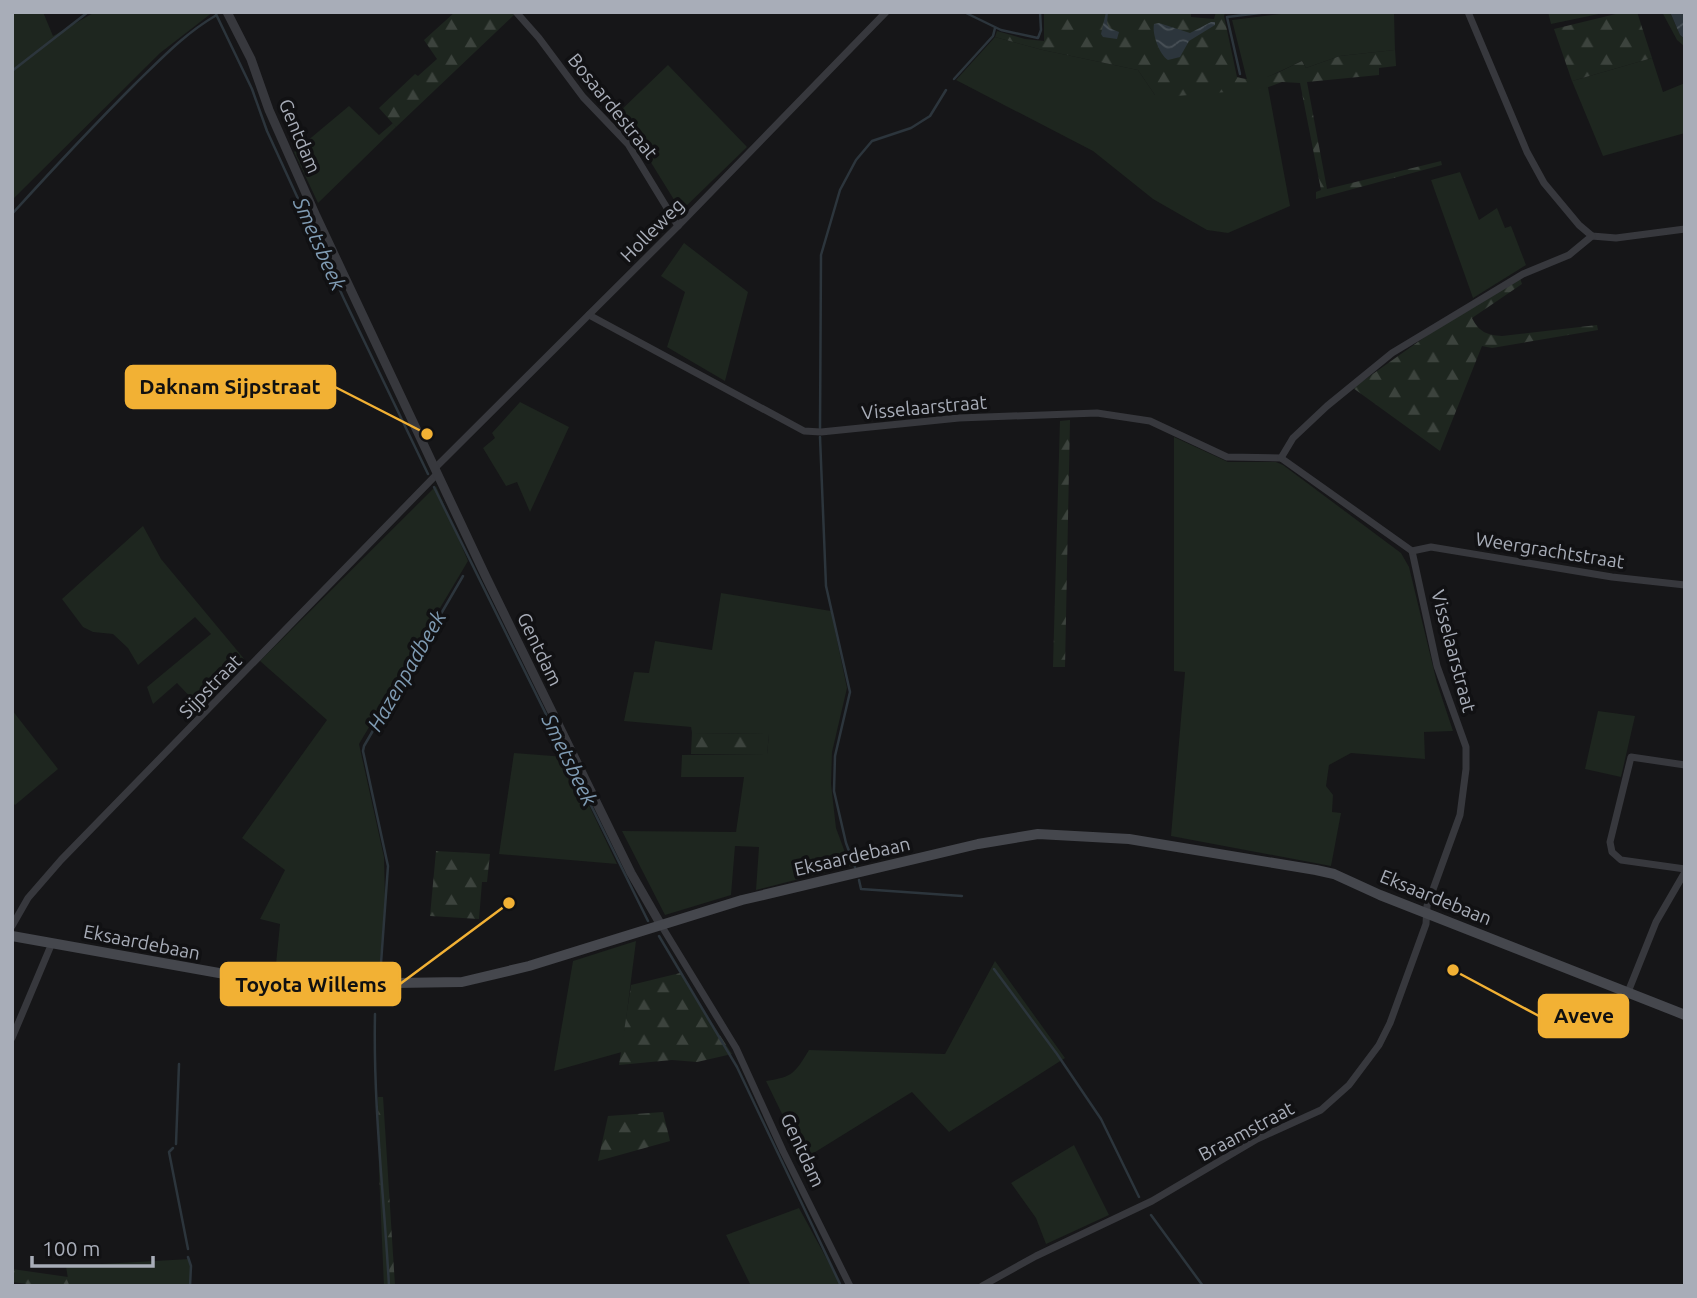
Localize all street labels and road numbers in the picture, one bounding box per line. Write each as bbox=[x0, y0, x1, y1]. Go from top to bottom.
street label: Bosaardestraat bbox=[564, 49, 663, 164]
street label: Gentdam bbox=[275, 96, 325, 176]
street label: Holleweg bbox=[616, 194, 688, 266]
street label: Visselaarstraat bbox=[860, 391, 988, 423]
street label: Weergrachtstraat bbox=[1474, 527, 1627, 573]
street label: Visselaarstraat bbox=[1427, 587, 1481, 715]
street label: Gentdam bbox=[513, 609, 567, 689]
street label: Sijpstraat bbox=[174, 649, 246, 722]
street label: Eksaardebaan bbox=[792, 832, 912, 880]
street label: Eksaardebaan bbox=[1377, 865, 1495, 929]
street label: Eksaardebaan bbox=[82, 920, 202, 964]
street label: Braamstraat bbox=[1194, 1096, 1298, 1165]
street label: Gentdam bbox=[776, 1110, 830, 1190]

